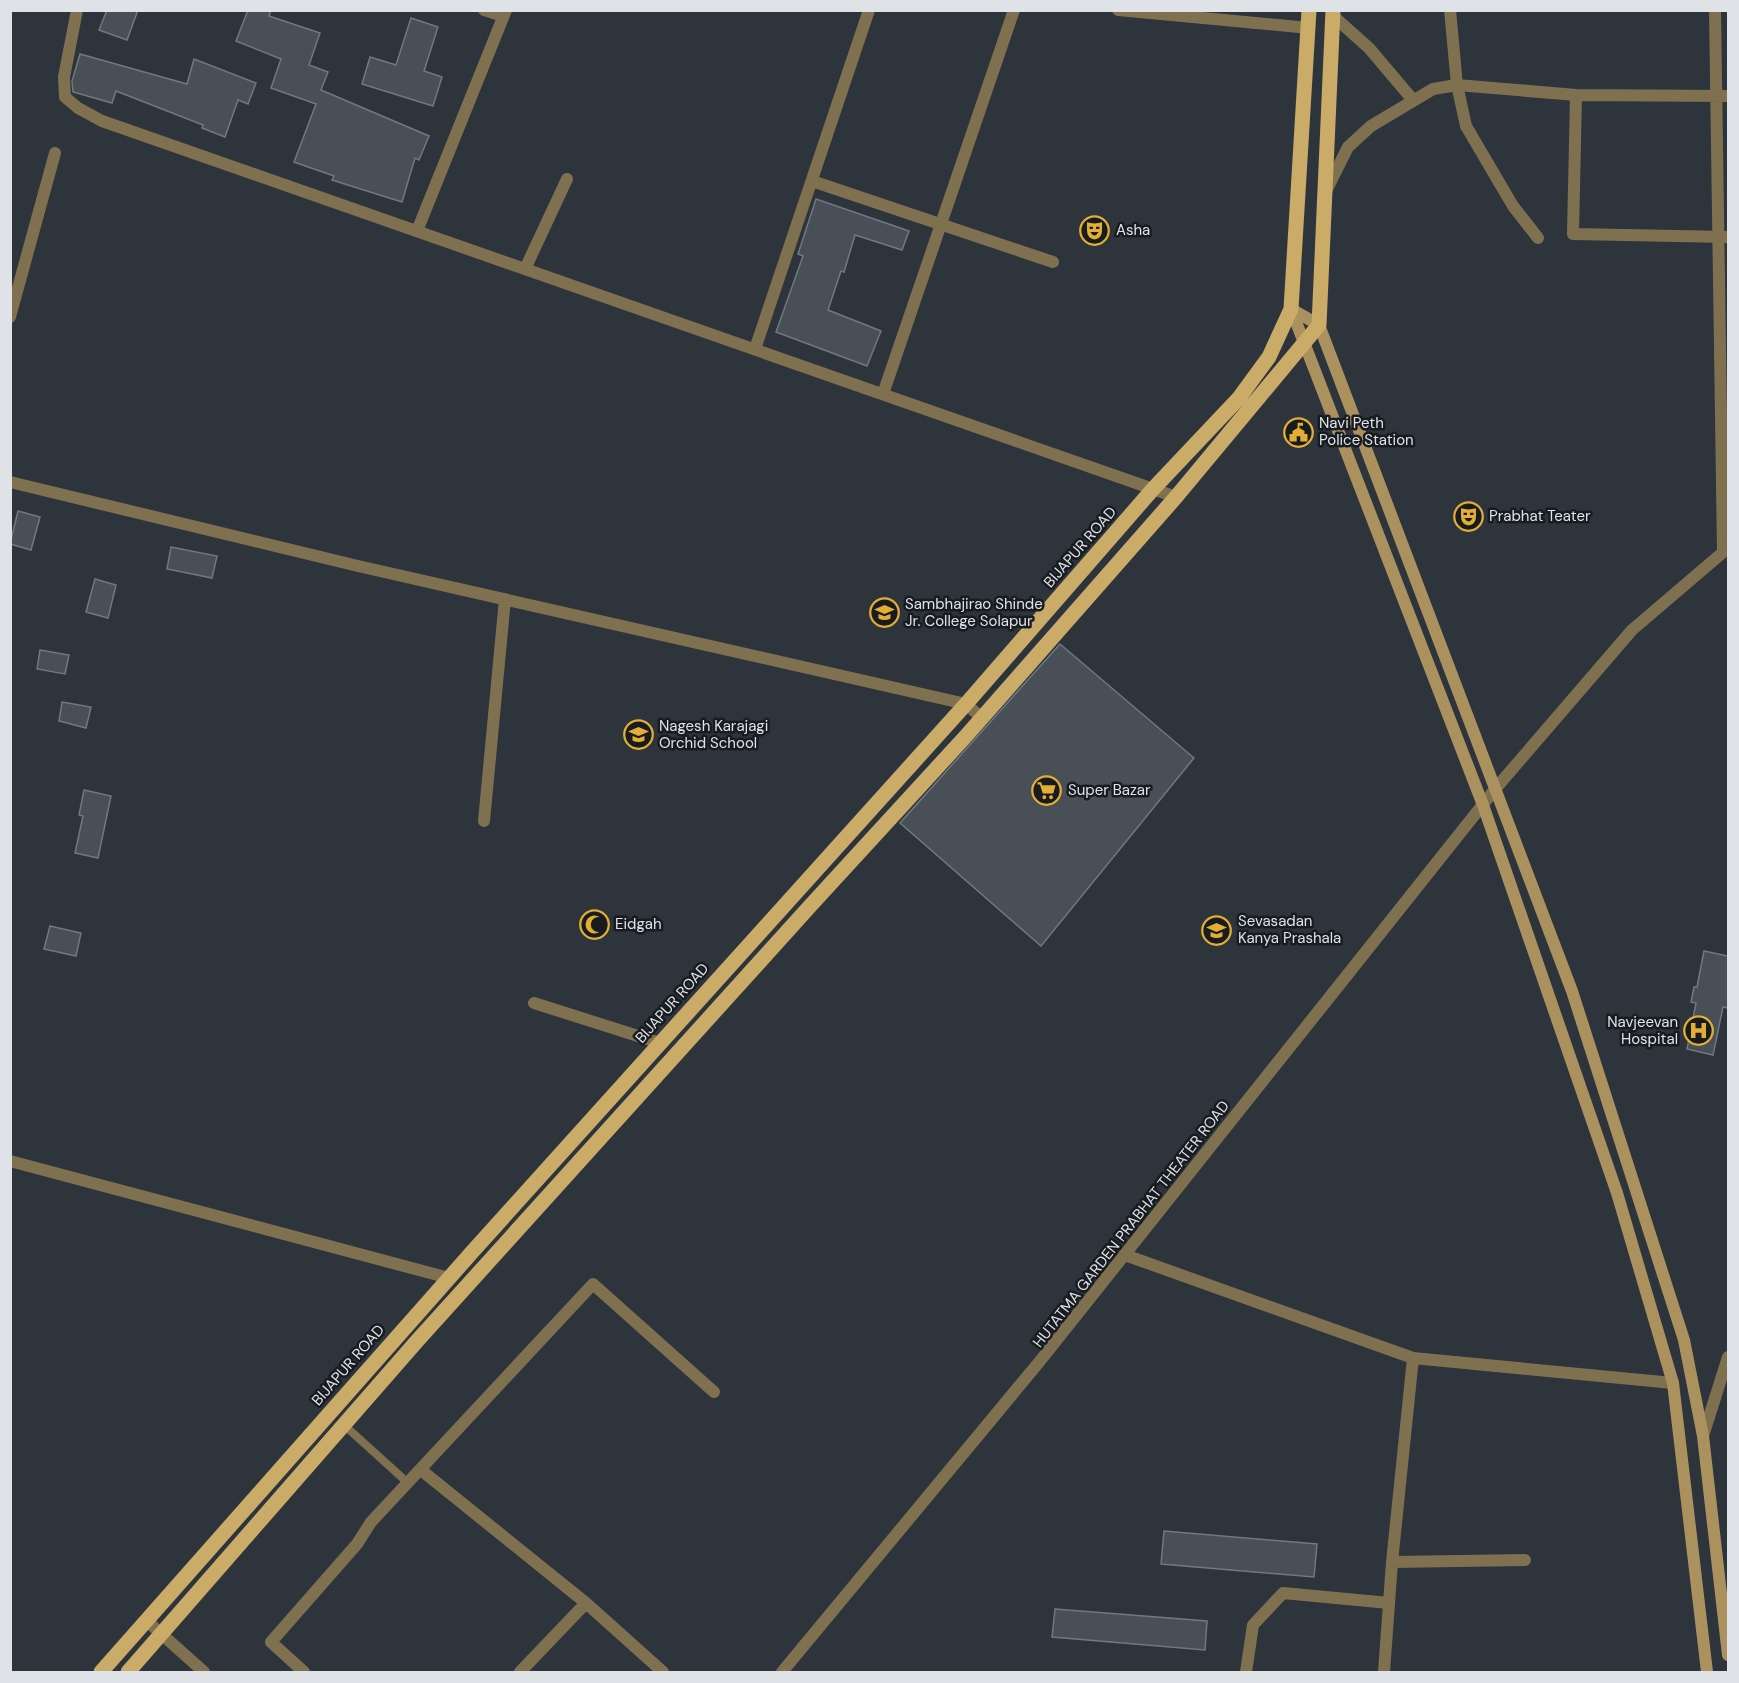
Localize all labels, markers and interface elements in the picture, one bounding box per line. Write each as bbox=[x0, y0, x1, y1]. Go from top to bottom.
theatre icon: Asha bbox=[1079, 214, 1111, 246]
place label: Asha bbox=[1116, 220, 1150, 240]
place label: Navi Peth Police Station bbox=[1319, 413, 1414, 450]
public building icon: Navi Peth Police Station bbox=[1282, 416, 1314, 448]
theatre icon: Prabhat Teater bbox=[1452, 500, 1484, 532]
street label: BIJAPUR ROAD bbox=[1039, 502, 1121, 592]
place label: Prabhat Teater bbox=[1489, 506, 1591, 526]
place label: Sambhajirao Shinde Jr. College Solapur bbox=[905, 594, 1043, 631]
school or university icon: Sambhajirao Shinde Jr. College Solapur bbox=[868, 597, 900, 629]
place label: Nagesh Karajagi Orchid School bbox=[659, 716, 768, 753]
school or university icon: Nagesh Karajagi Orchid School bbox=[622, 719, 654, 751]
supermarket icon: Super Bazar bbox=[1031, 774, 1063, 806]
place label: Super Bazar bbox=[1068, 780, 1151, 800]
mosque icon: Eidgah bbox=[578, 908, 610, 940]
place label: Sevasadan Kanya Prashala bbox=[1238, 911, 1341, 948]
place label: Eidgah bbox=[615, 914, 662, 934]
school or university icon: Sevasadan Kanya Prashala bbox=[1201, 914, 1233, 946]
street label: BIJAPUR ROAD bbox=[631, 959, 713, 1047]
place label: Navjeevan Hospital bbox=[1607, 1012, 1678, 1049]
hospital icon: Navjeevan Hospital bbox=[1683, 1015, 1715, 1047]
street label: HUTATMA GARDEN PRABHAT THEATER ROAD bbox=[1028, 1096, 1234, 1352]
street label: BIJAPUR ROAD bbox=[307, 1320, 389, 1410]

